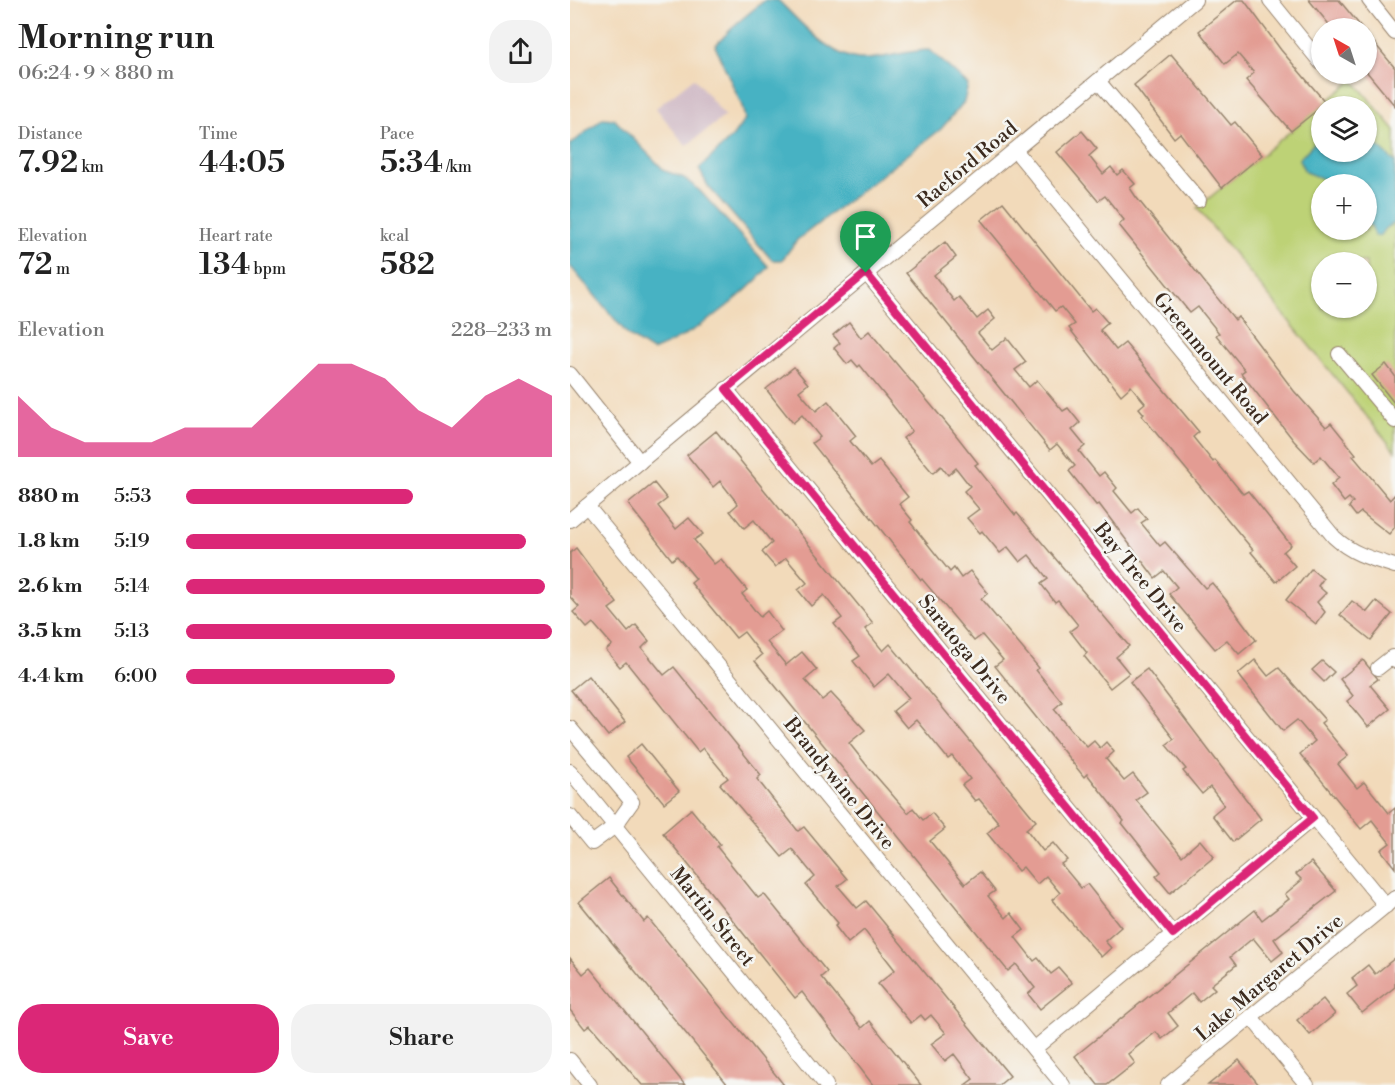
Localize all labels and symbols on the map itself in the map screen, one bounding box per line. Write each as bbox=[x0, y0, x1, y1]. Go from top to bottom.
north arrow bbox=[1311, 18, 1377, 84]
street label: Raeford Road bbox=[913, 116, 1024, 214]
pin bbox=[840, 211, 891, 273]
street label: Greenmount Road bbox=[1147, 288, 1273, 431]
street label: Bay Tree Drive bbox=[1087, 517, 1192, 638]
street label: Saratoga Drive bbox=[912, 590, 1016, 710]
street label: Brandywine Drive bbox=[777, 712, 900, 855]
street label: Martin Street bbox=[664, 862, 760, 972]
street label: Lake Margaret Drive bbox=[1191, 909, 1349, 1047]

